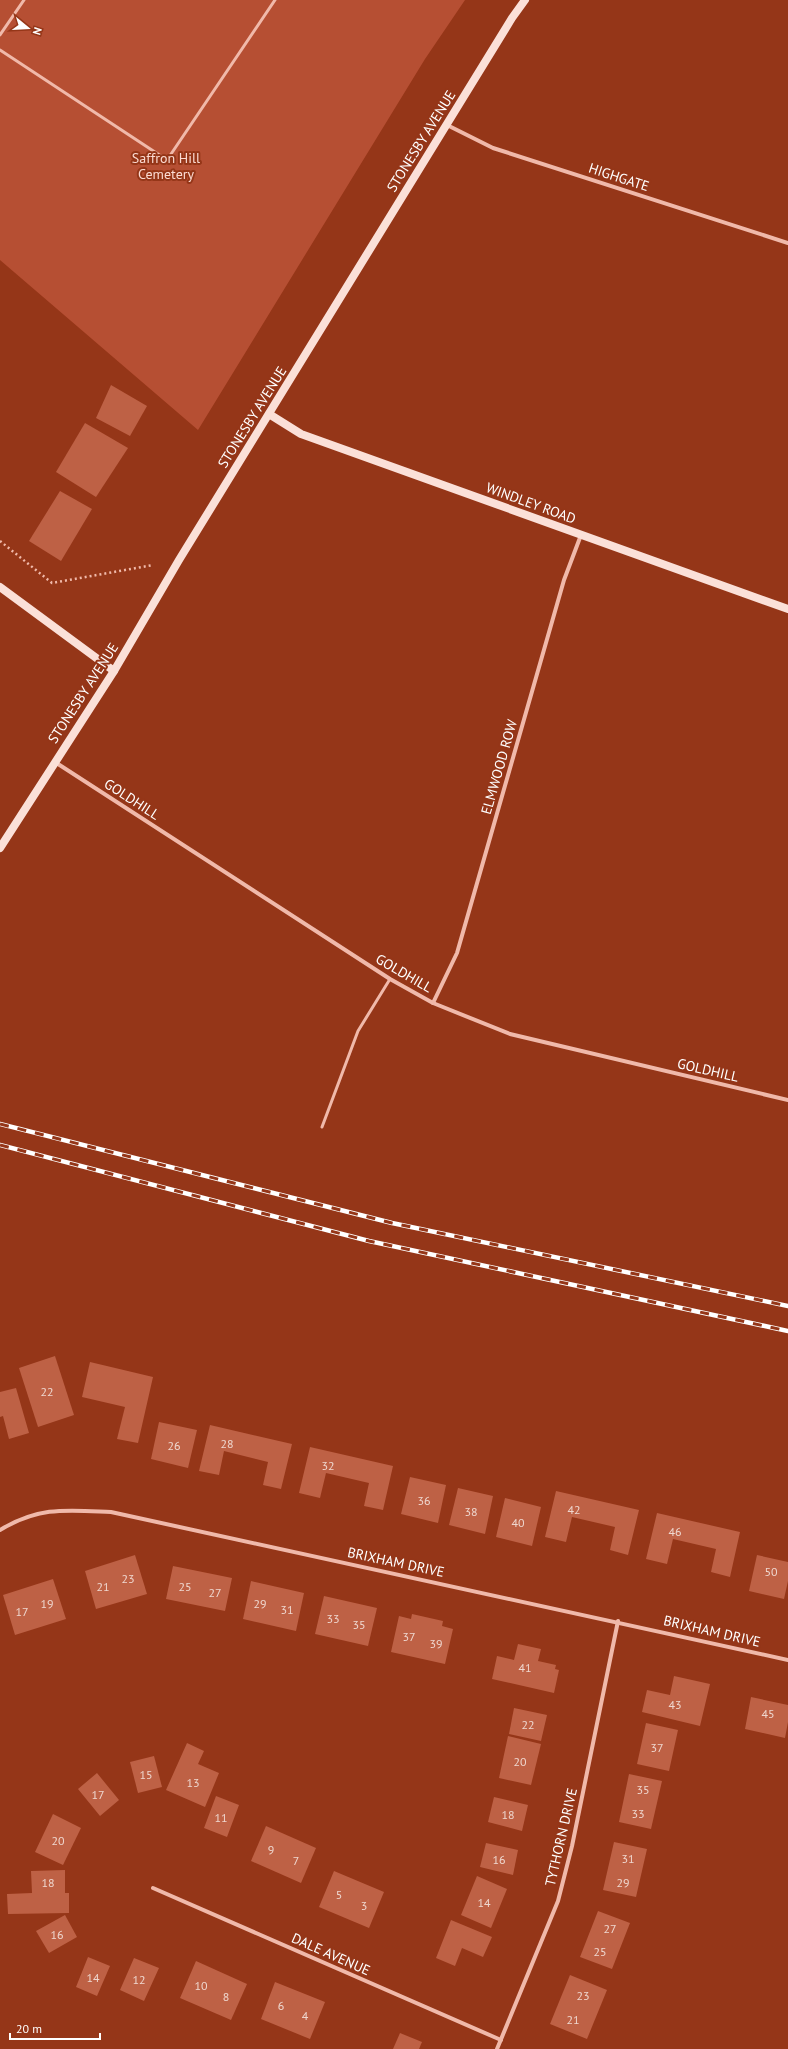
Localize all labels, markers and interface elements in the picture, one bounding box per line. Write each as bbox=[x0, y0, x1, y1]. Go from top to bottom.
north arrow bbox=[8, 8, 48, 48]
text: N bbox=[30, 25, 45, 37]
street label: STONESBY AVENUE bbox=[383, 87, 459, 195]
park label: Saffron Hill Cemetery bbox=[132, 149, 200, 183]
street label: HIGHGATE bbox=[586, 159, 652, 195]
street label: STONESBY AVENUE bbox=[214, 363, 290, 471]
street label: WINDLEY ROAD bbox=[484, 478, 578, 528]
street label: STONESBY AVENUE bbox=[44, 639, 122, 747]
street label: ELMWOOD ROW bbox=[477, 717, 521, 816]
street label: GOLDHILL bbox=[101, 774, 163, 824]
street label: GOLDHILL bbox=[372, 950, 436, 996]
street label: GOLDHILL bbox=[676, 1054, 740, 1086]
house number: 22 bbox=[40, 1384, 54, 1399]
house number: 28 bbox=[220, 1436, 234, 1451]
house number: 26 bbox=[167, 1438, 181, 1453]
house number: 32 bbox=[321, 1458, 335, 1473]
house number: 36 bbox=[417, 1493, 431, 1508]
house number: 42 bbox=[567, 1502, 581, 1517]
house number: 38 bbox=[464, 1504, 478, 1519]
house number: 40 bbox=[511, 1515, 525, 1530]
house number: 46 bbox=[668, 1524, 682, 1539]
street label: BRIXHAM DRIVE bbox=[346, 1543, 446, 1581]
house number: 50 bbox=[764, 1564, 778, 1579]
house number: 23 bbox=[121, 1571, 135, 1586]
house number: 21 bbox=[96, 1579, 110, 1594]
house number: 25 bbox=[178, 1579, 192, 1594]
house number: 27 bbox=[208, 1585, 222, 1600]
house number: 19 bbox=[40, 1596, 54, 1611]
house number: 29 bbox=[253, 1596, 267, 1611]
house number: 31 bbox=[280, 1602, 294, 1617]
house number: 17 bbox=[15, 1604, 29, 1619]
house number: 33 bbox=[326, 1611, 340, 1626]
street label: BRIXHAM DRIVE bbox=[662, 1611, 762, 1651]
house number: 35 bbox=[352, 1617, 366, 1632]
house number: 37 bbox=[402, 1629, 416, 1644]
house number: 39 bbox=[429, 1636, 443, 1651]
house number: 41 bbox=[518, 1660, 532, 1675]
house number: 43 bbox=[668, 1697, 682, 1712]
house number: 45 bbox=[761, 1706, 775, 1721]
house number: 22 bbox=[521, 1717, 535, 1732]
house number: 37 bbox=[650, 1740, 664, 1755]
house number: 20 bbox=[513, 1754, 527, 1769]
house number: 15 bbox=[139, 1767, 153, 1782]
house number: 13 bbox=[186, 1775, 200, 1790]
house number: 35 bbox=[636, 1782, 650, 1797]
street label: TYTHORN DRIVE bbox=[541, 1786, 581, 1888]
house number: 17 bbox=[91, 1787, 105, 1802]
house number: 33 bbox=[631, 1806, 645, 1821]
house number: 18 bbox=[501, 1807, 515, 1822]
house number: 11 bbox=[214, 1810, 228, 1825]
house number: 20 bbox=[51, 1833, 65, 1848]
house number: 9 bbox=[268, 1842, 274, 1857]
house number: 31 bbox=[621, 1851, 635, 1866]
house number: 16 bbox=[492, 1852, 506, 1867]
house number: 7 bbox=[293, 1853, 299, 1868]
house number: 18 bbox=[41, 1875, 55, 1890]
house number: 29 bbox=[616, 1875, 630, 1890]
house number: 5 bbox=[336, 1887, 342, 1902]
house number: 14 bbox=[477, 1895, 491, 1910]
house number: 3 bbox=[361, 1898, 367, 1913]
house number: 27 bbox=[603, 1921, 617, 1936]
house number: 16 bbox=[50, 1927, 64, 1942]
street label: DALE AVENUE bbox=[289, 1929, 373, 1979]
house number: 25 bbox=[593, 1944, 607, 1959]
house number: 14 bbox=[86, 1970, 100, 1985]
house number: 12 bbox=[132, 1972, 146, 1987]
house number: 10 bbox=[194, 1978, 208, 1993]
house number: 23 bbox=[576, 1988, 590, 2003]
house number: 8 bbox=[223, 1989, 229, 2004]
house number: 6 bbox=[278, 1998, 284, 2013]
house number: 4 bbox=[302, 2008, 309, 2023]
house number: 21 bbox=[566, 2012, 580, 2027]
scale bar bbox=[10, 2015, 100, 2041]
text: 20 m bbox=[16, 2021, 42, 2036]

